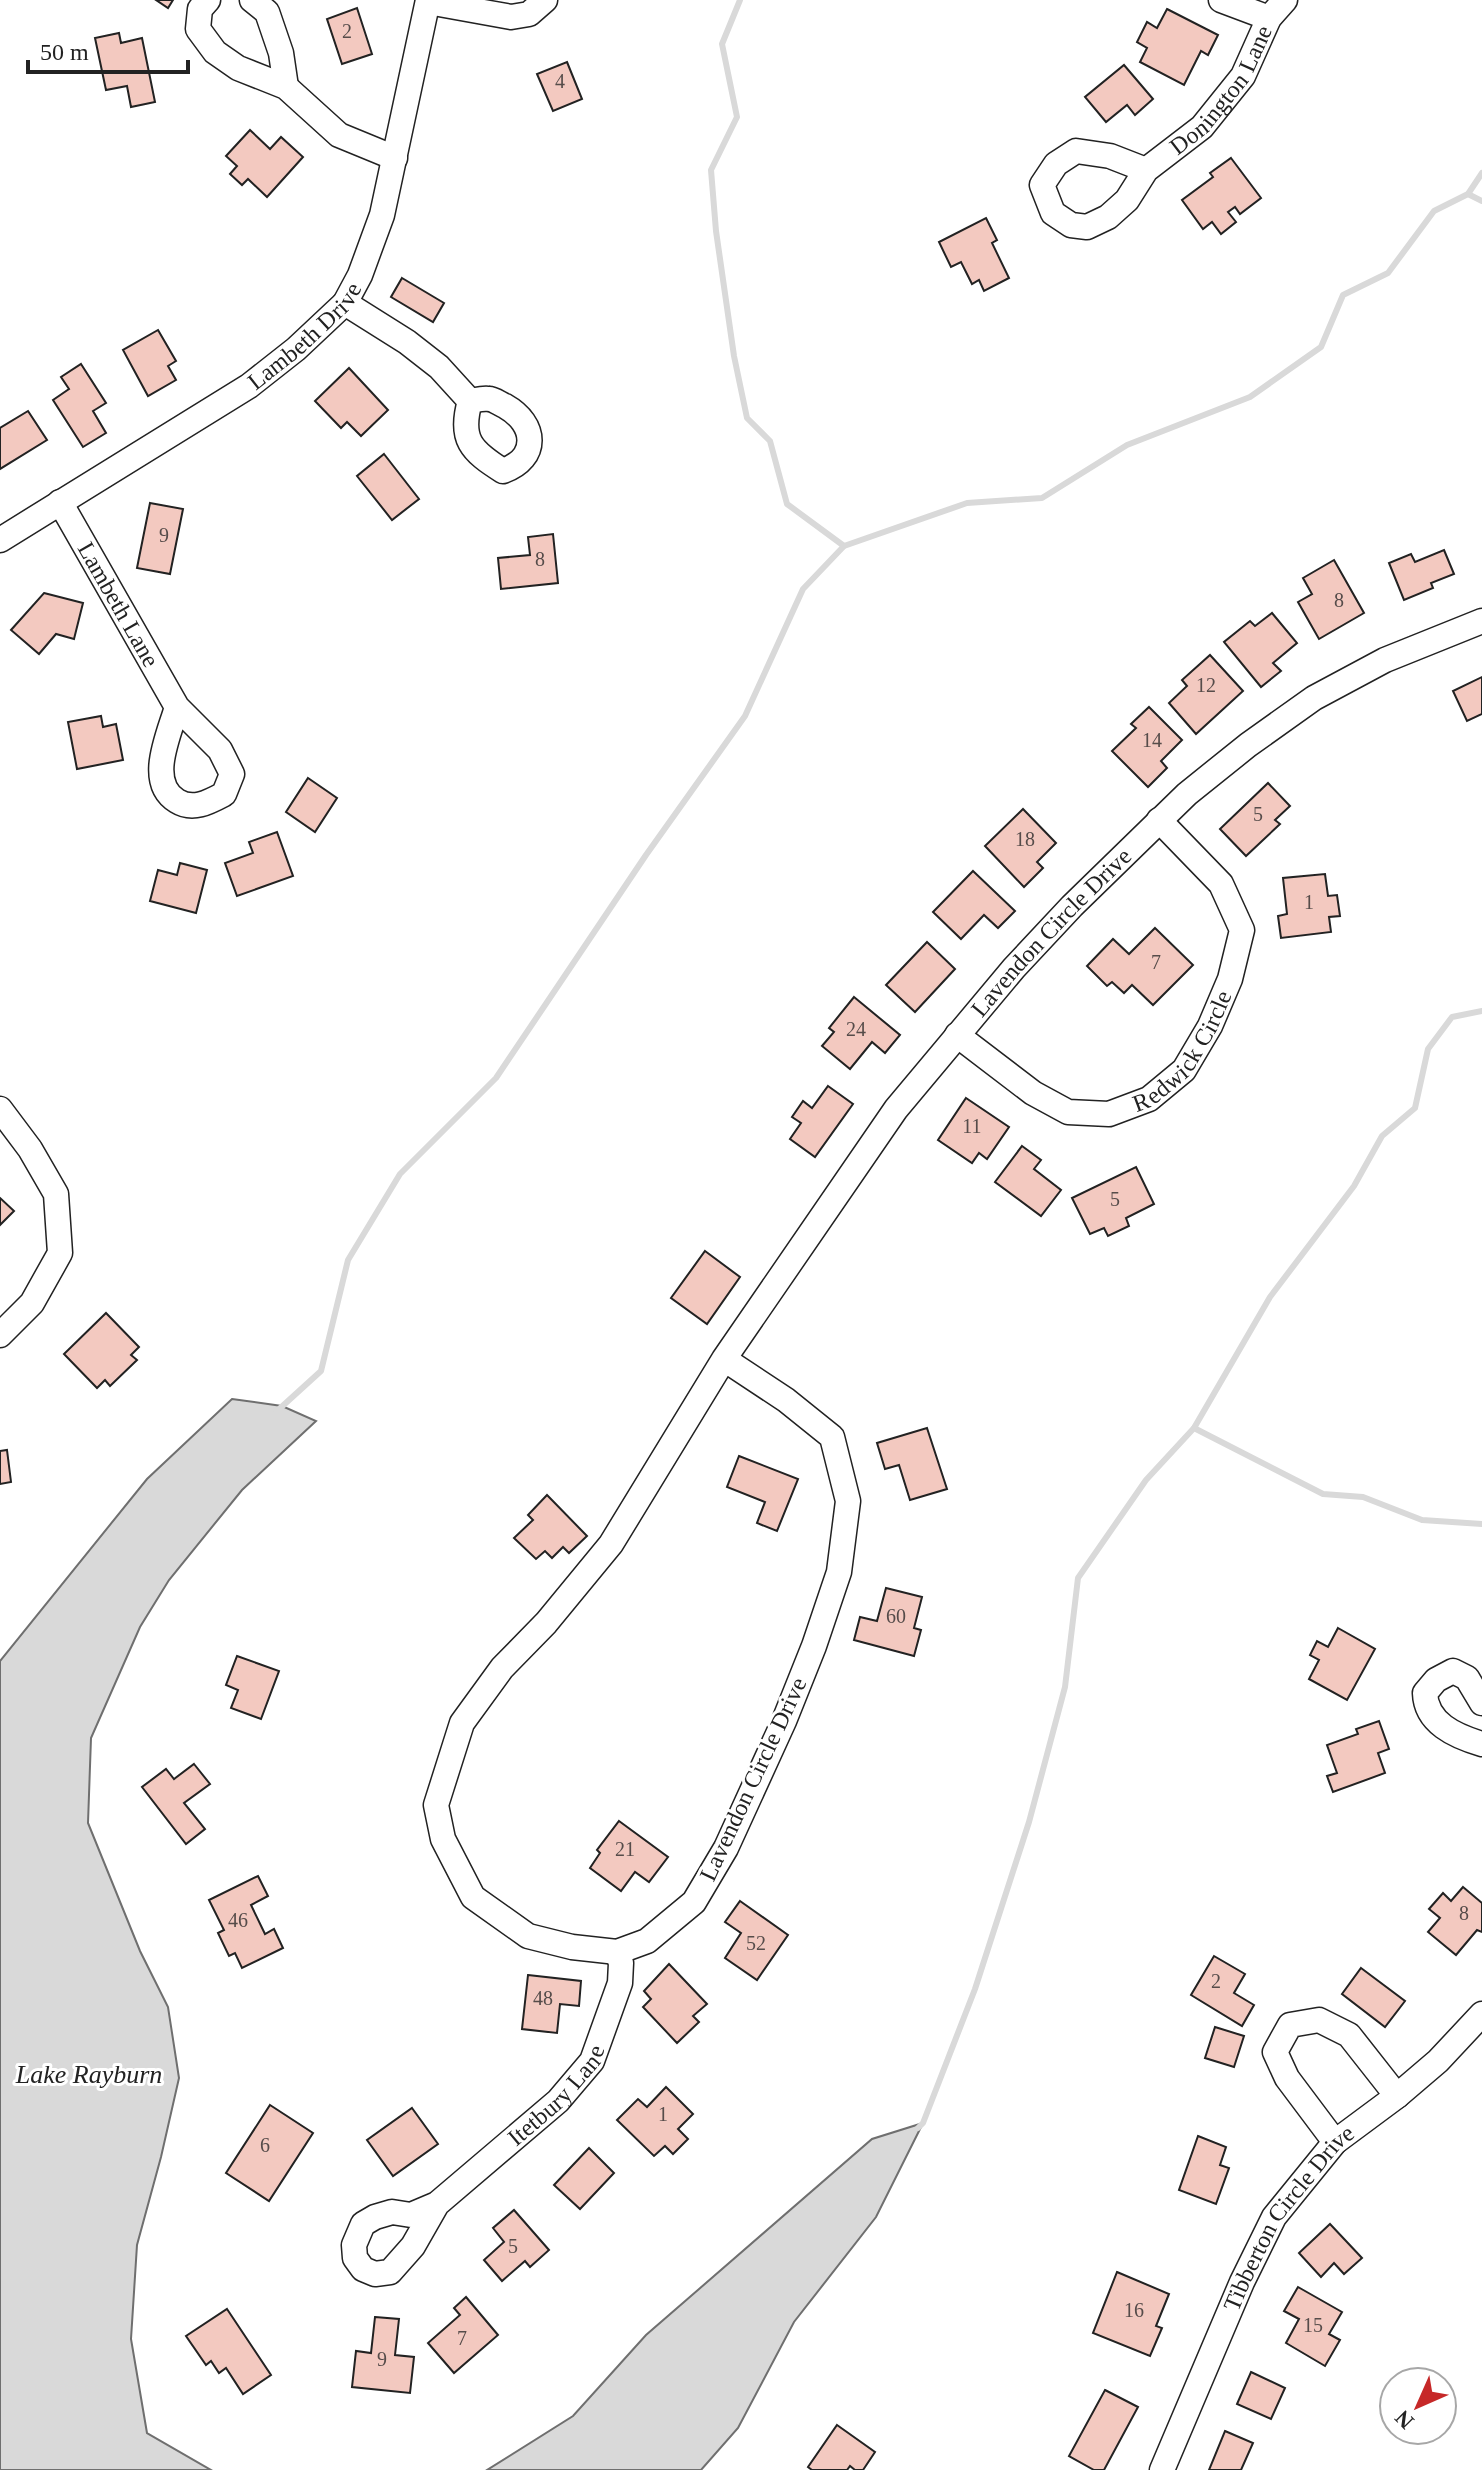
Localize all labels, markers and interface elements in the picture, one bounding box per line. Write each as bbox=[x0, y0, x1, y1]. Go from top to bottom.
house number: 2 bbox=[342, 20, 352, 42]
street label: Donington Lane bbox=[1165, 21, 1277, 160]
scale bar bbox=[28, 24, 188, 74]
text: 50 m bbox=[40, 39, 89, 65]
house number: 4 bbox=[555, 70, 565, 92]
street label: Lambeth Drive bbox=[243, 278, 366, 395]
house number: 9 bbox=[159, 524, 169, 546]
street label: Lambeth Lane bbox=[73, 538, 164, 671]
house number: 8 bbox=[535, 548, 545, 570]
house number: 8 bbox=[1334, 589, 1344, 611]
house number: 12 bbox=[1196, 674, 1216, 696]
house number: 14 bbox=[1142, 729, 1162, 751]
house number: 5 bbox=[1253, 803, 1263, 825]
house number: 18 bbox=[1015, 828, 1035, 850]
street label: Lavendon Circle Drive bbox=[966, 843, 1136, 1022]
house number: 1 bbox=[1304, 891, 1314, 913]
house number: 7 bbox=[1151, 951, 1161, 973]
street label: Redwick Circle bbox=[1129, 987, 1237, 1117]
house number: 24 bbox=[846, 1018, 866, 1040]
house number: 11 bbox=[962, 1115, 982, 1137]
house number: 5 bbox=[1110, 1188, 1120, 1210]
house number: 60 bbox=[886, 1605, 906, 1627]
street label: Lavendon Circle Drive bbox=[694, 1673, 812, 1885]
house number: 21 bbox=[615, 1838, 635, 1860]
house number: 8 bbox=[1459, 1902, 1469, 1924]
house number: 46 bbox=[228, 1909, 248, 1931]
house number: 52 bbox=[746, 1932, 766, 1954]
house number: 2 bbox=[1211, 1970, 1221, 1992]
house number: 48 bbox=[533, 1987, 553, 2009]
street label: Itetbury Lane bbox=[503, 2042, 610, 2151]
water label: Lake Rayburn bbox=[15, 2060, 162, 2089]
house number: 1 bbox=[658, 2103, 668, 2125]
street label: Tibberton Circle Drive bbox=[1218, 2120, 1359, 2315]
house number: 6 bbox=[260, 2134, 270, 2156]
house number: 5 bbox=[508, 2235, 518, 2257]
house number: 16 bbox=[1124, 2299, 1144, 2321]
house number: 15 bbox=[1303, 2314, 1323, 2336]
house number: 7 bbox=[457, 2327, 467, 2349]
house number: 9 bbox=[377, 2348, 387, 2370]
north arrow bbox=[1378, 2366, 1458, 2446]
text: N bbox=[1390, 2405, 1419, 2434]

